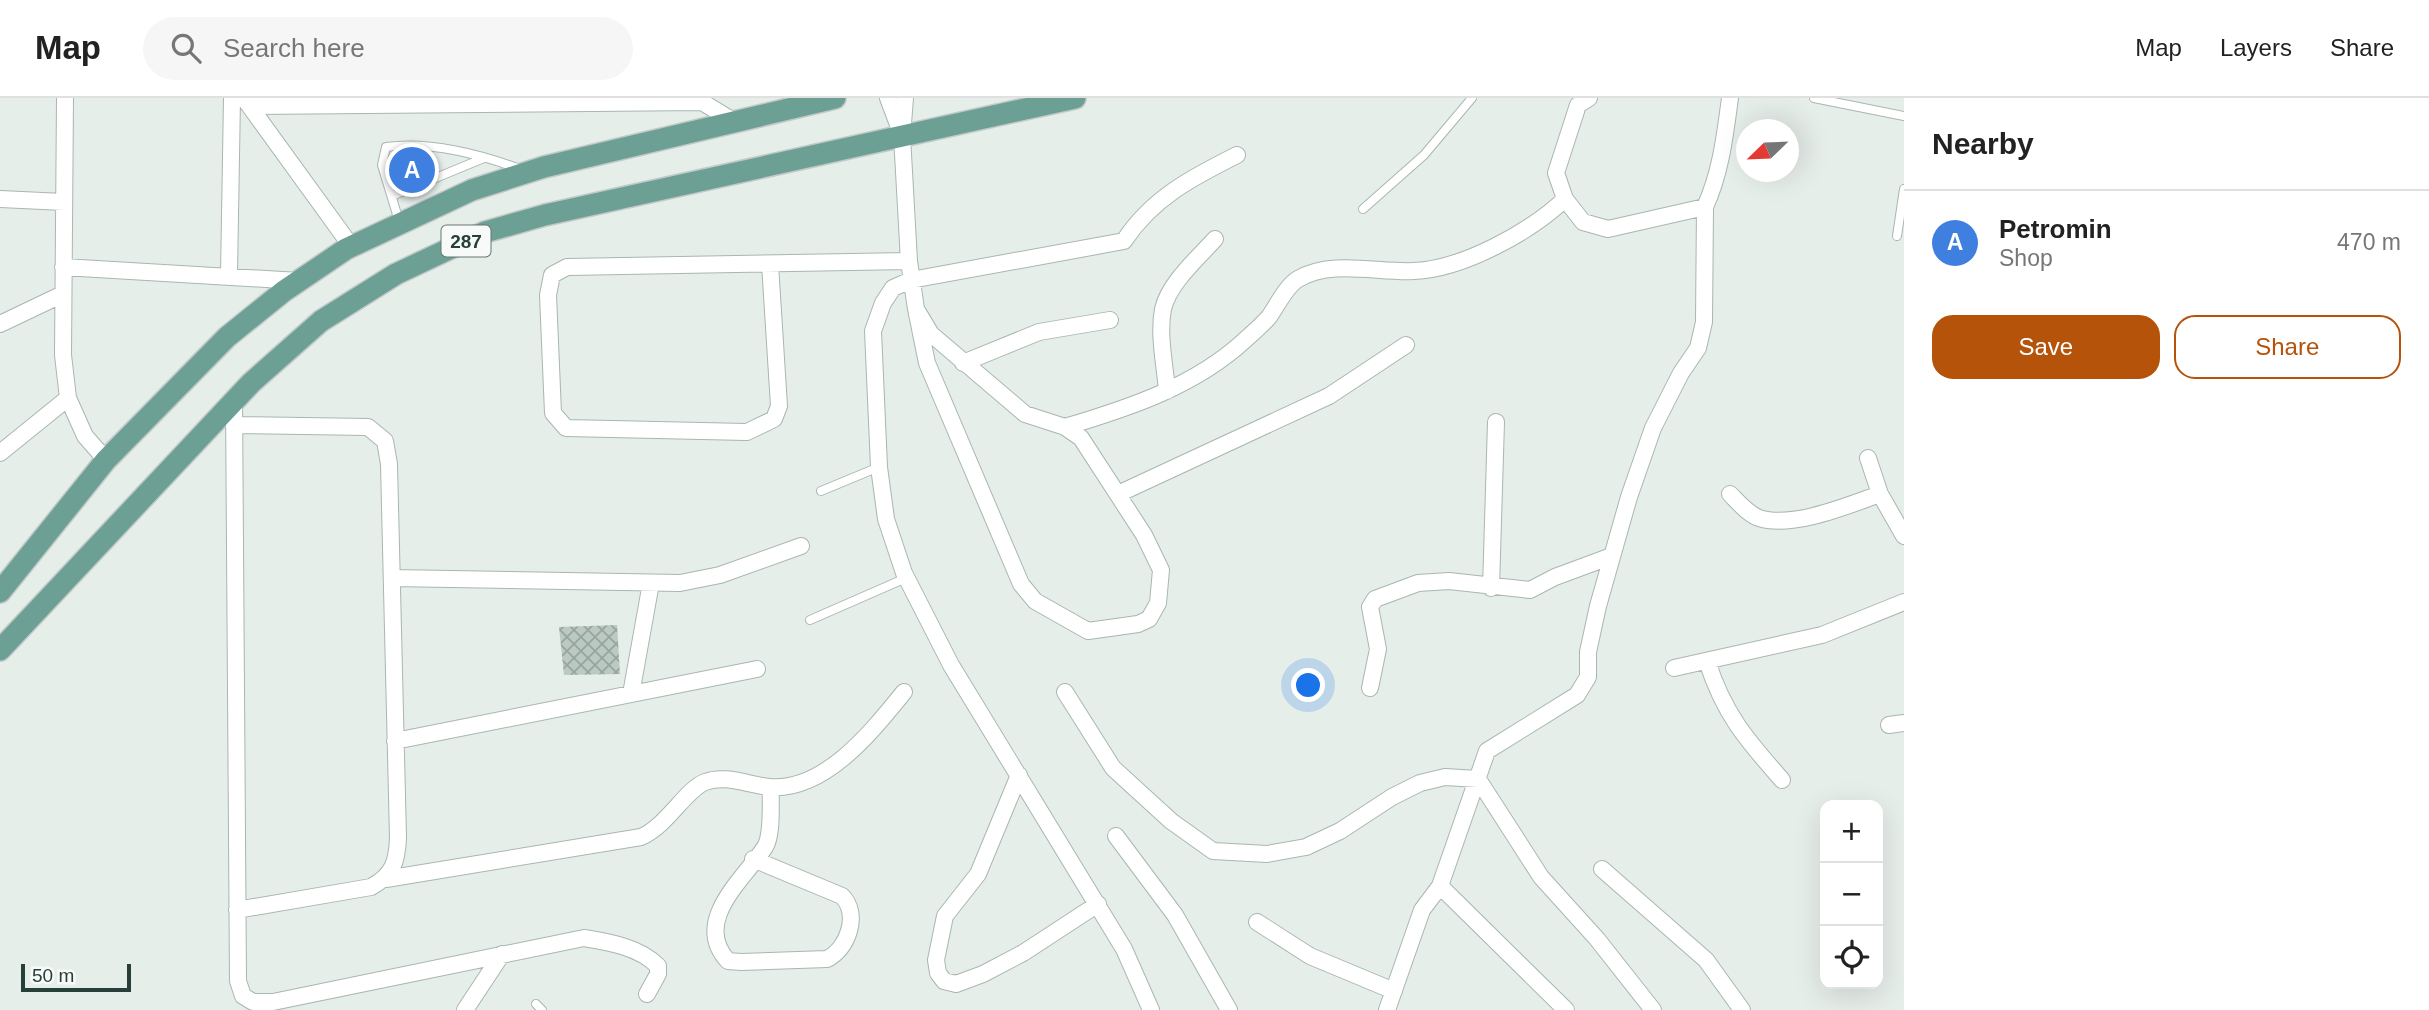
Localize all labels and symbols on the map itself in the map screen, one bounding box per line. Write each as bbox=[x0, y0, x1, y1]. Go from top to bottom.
north arrow bbox=[1736, 119, 1799, 182]
pin: A bbox=[389, 144, 435, 196]
road number: 287 bbox=[442, 225, 490, 256]
your location bbox=[1291, 668, 1325, 702]
scale bar bbox=[21, 961, 131, 993]

